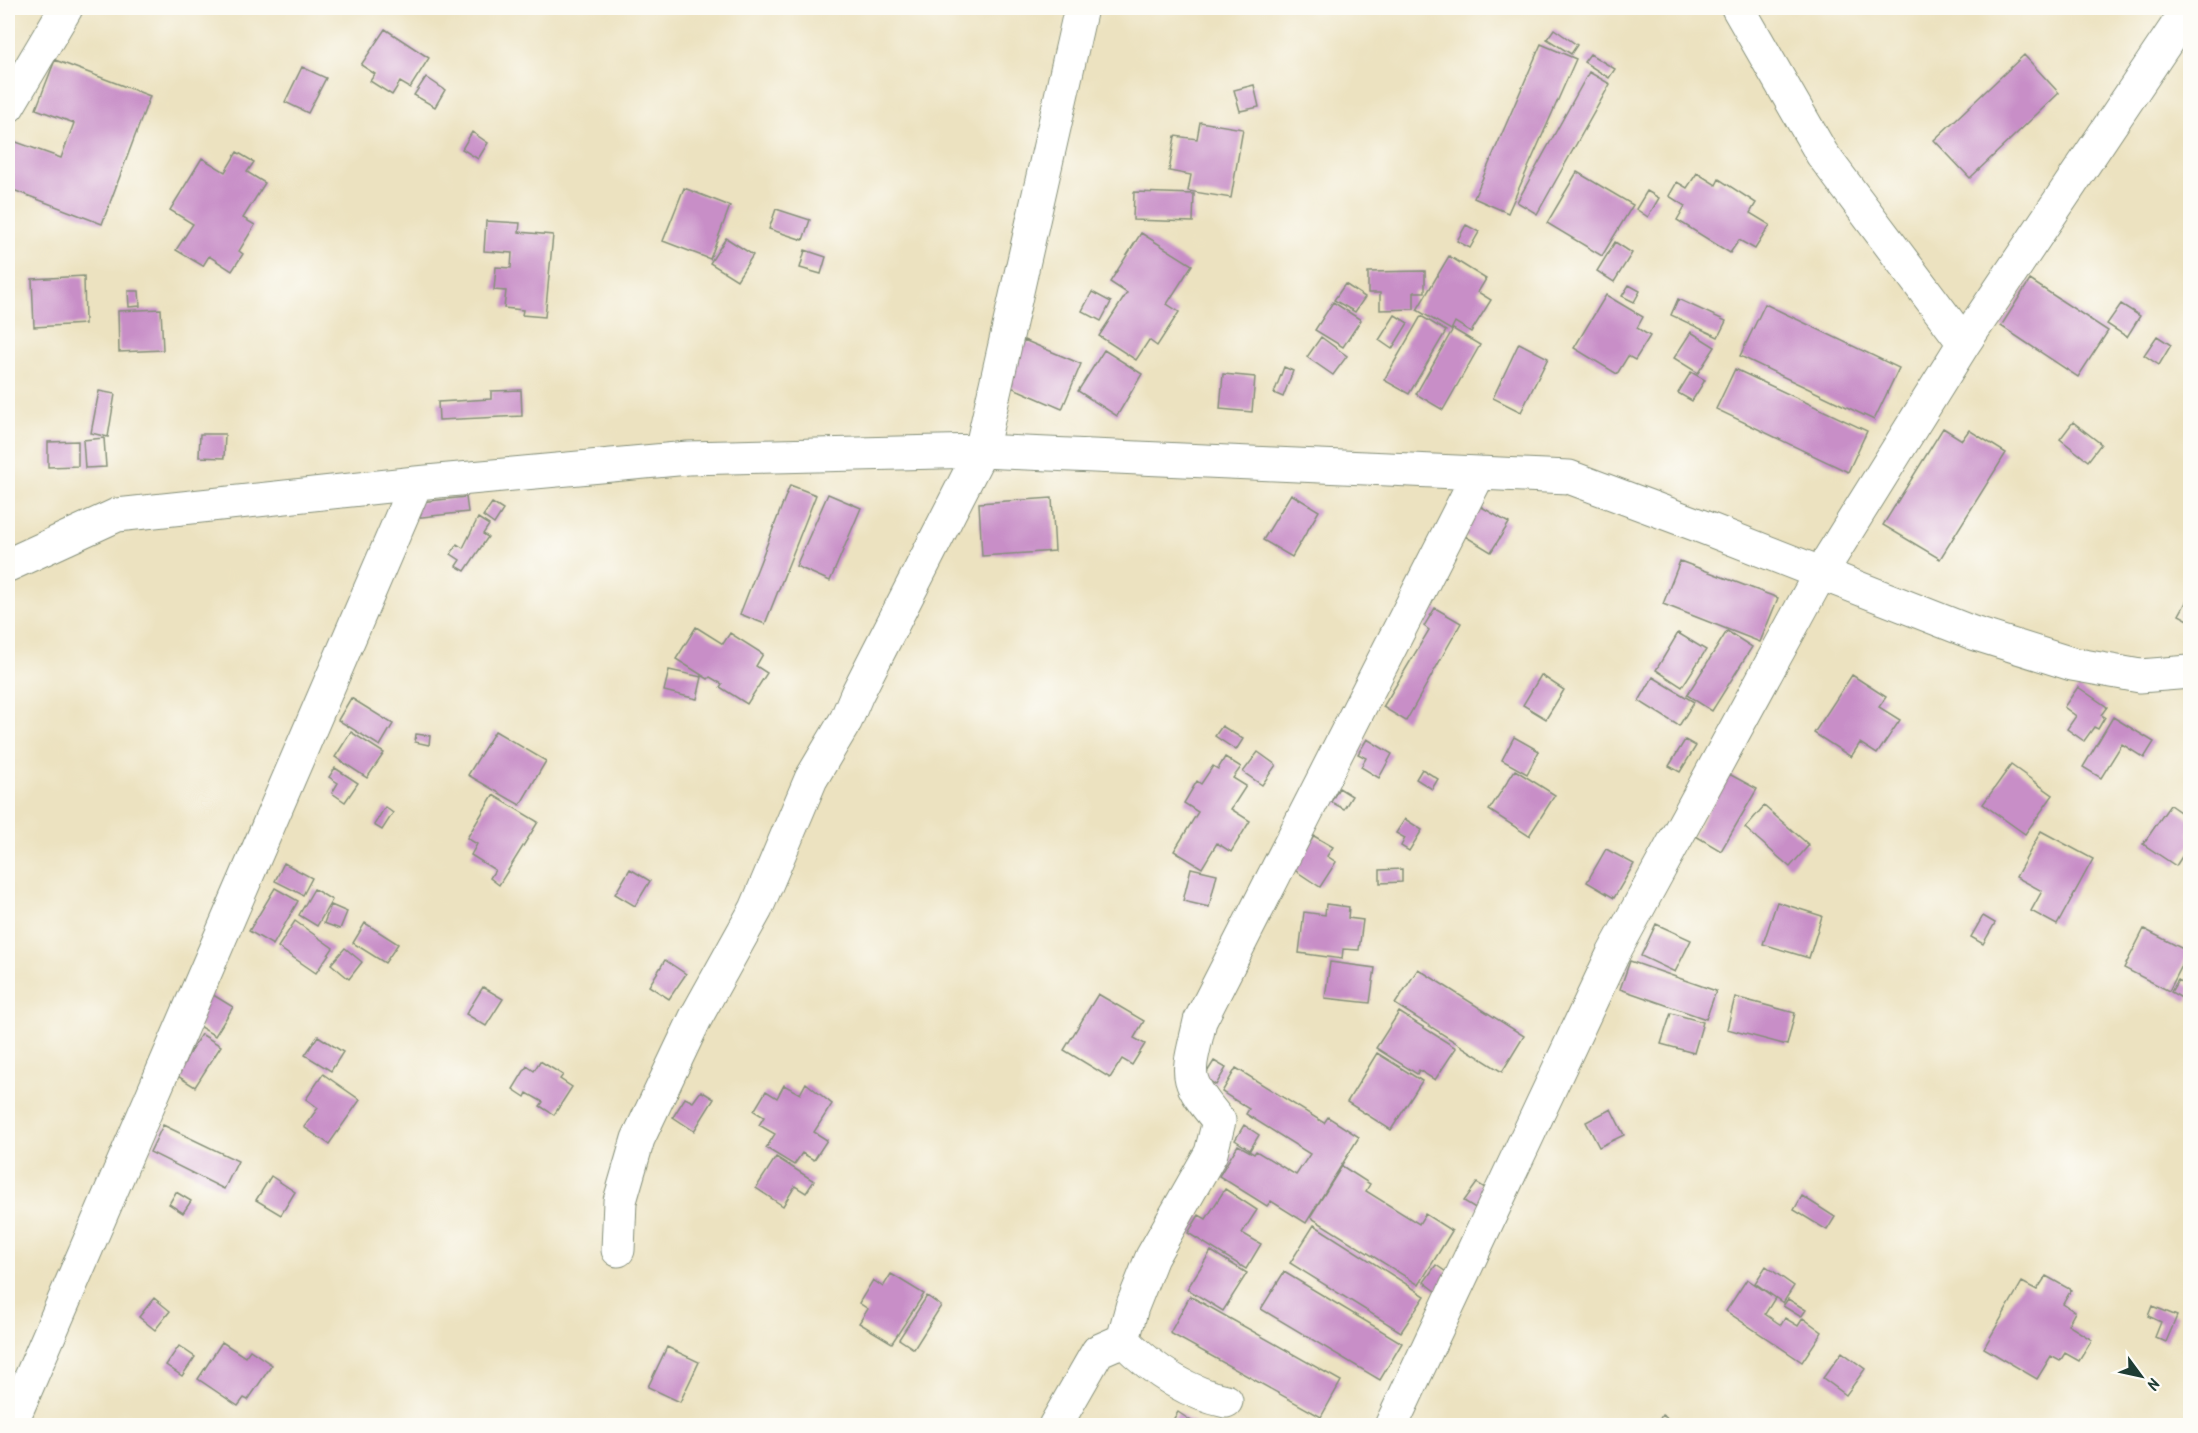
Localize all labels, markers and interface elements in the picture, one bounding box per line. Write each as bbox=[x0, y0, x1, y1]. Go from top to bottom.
north arrow bbox=[2111, 1346, 2171, 1406]
text: N bbox=[2139, 1372, 2166, 1394]

